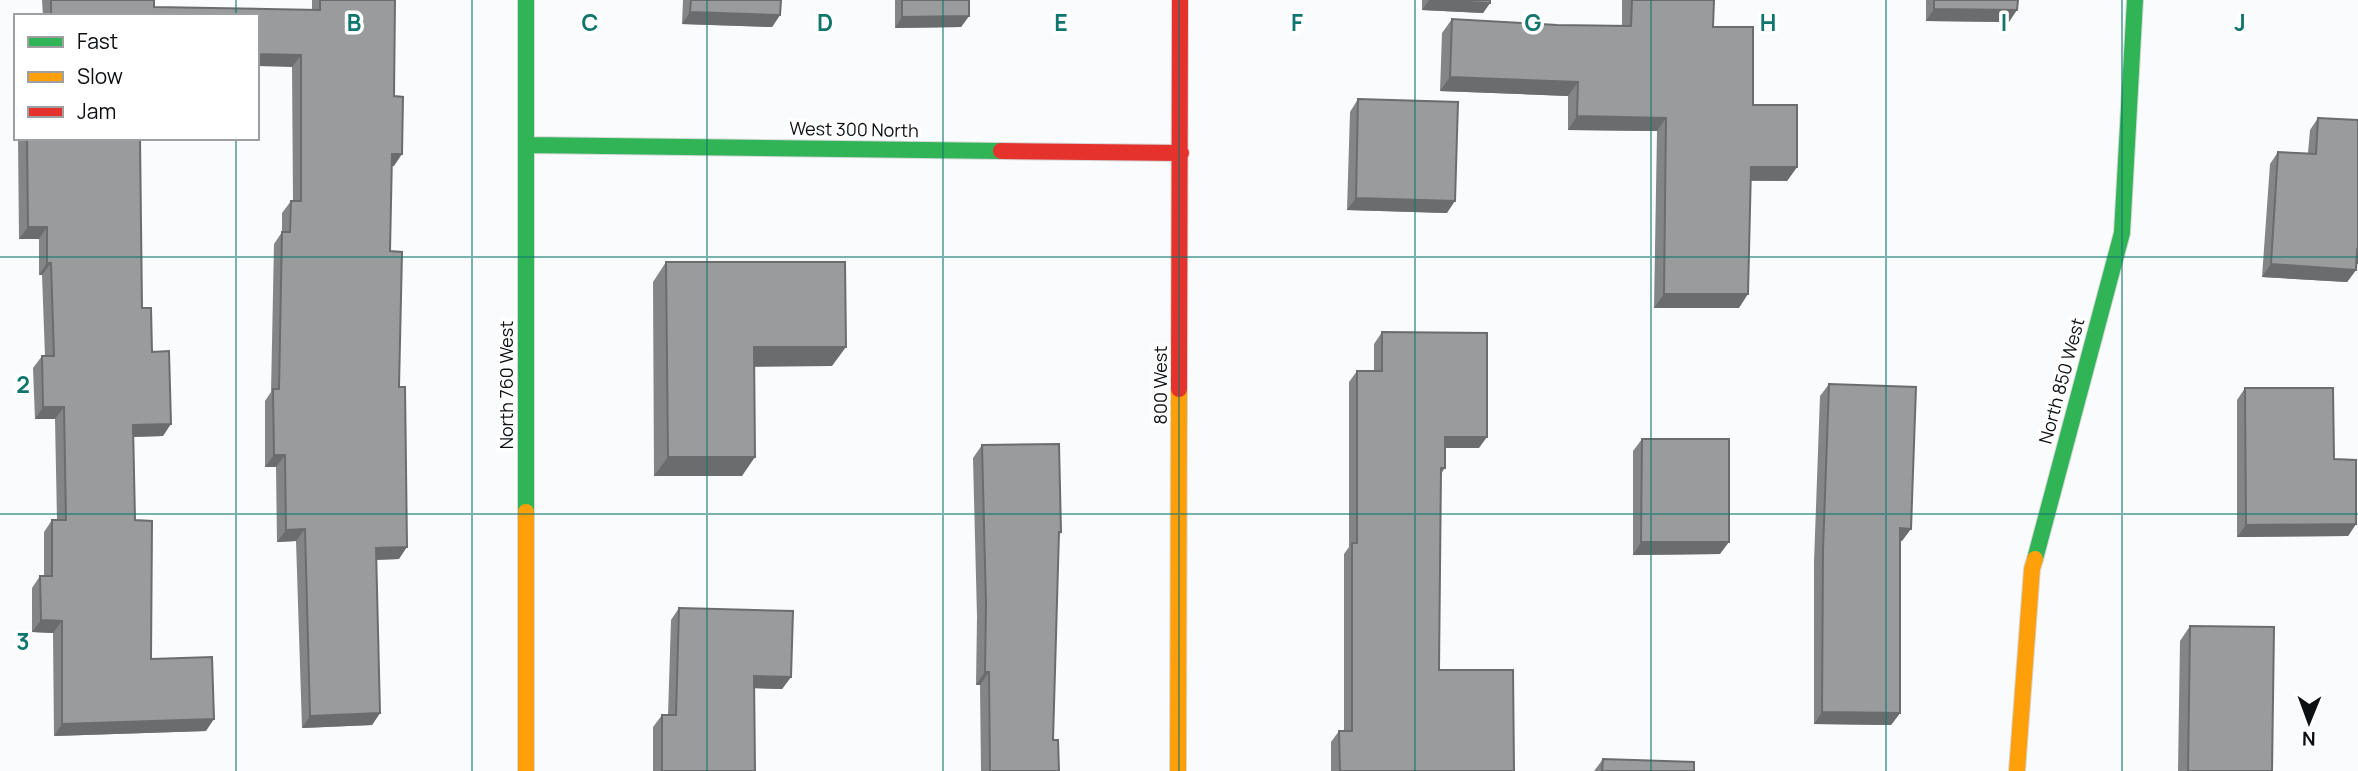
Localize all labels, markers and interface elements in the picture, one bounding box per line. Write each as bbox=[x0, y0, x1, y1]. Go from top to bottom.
text: B bbox=[347, 6, 361, 38]
text: C bbox=[582, 6, 599, 38]
text: D bbox=[817, 6, 833, 38]
text: E bbox=[1054, 6, 1068, 38]
text: F bbox=[1291, 6, 1303, 38]
text: G bbox=[1525, 6, 1542, 38]
text: H bbox=[1760, 6, 1776, 38]
text: I bbox=[2001, 6, 2007, 38]
text: J bbox=[2234, 6, 2246, 38]
legend bbox=[14, 14, 259, 140]
text: Fast bbox=[77, 27, 118, 55]
text: Slow bbox=[77, 62, 123, 90]
text: Jam bbox=[77, 97, 116, 125]
street label: West 300 North bbox=[789, 116, 919, 142]
street label: North 850 West bbox=[2033, 315, 2089, 446]
street label: North 760 West bbox=[494, 321, 518, 449]
street label: 800 West bbox=[1148, 346, 1172, 424]
text: 2 bbox=[16, 368, 30, 400]
text: 3 bbox=[16, 625, 30, 657]
north arrow bbox=[2274, 687, 2344, 757]
text: N bbox=[2302, 726, 2316, 752]

